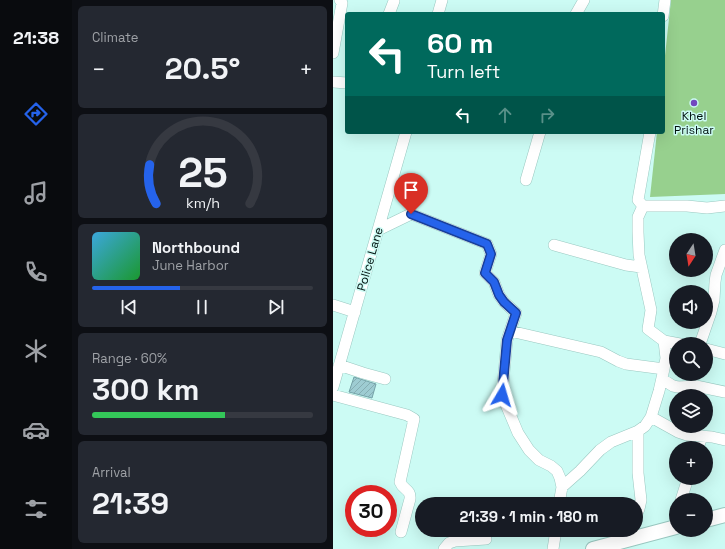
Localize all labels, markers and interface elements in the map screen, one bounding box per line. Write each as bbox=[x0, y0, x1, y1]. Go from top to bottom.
text: 60 m bbox=[427, 25, 493, 61]
text: 21:38 bbox=[13, 26, 59, 49]
icon: left bbox=[361, 28, 413, 80]
text: Climate bbox=[92, 29, 138, 46]
text: 20.5° bbox=[165, 49, 240, 88]
text: − bbox=[92, 55, 106, 83]
text: + bbox=[299, 55, 313, 83]
text: Turn left bbox=[427, 60, 500, 83]
marker: Khel Prishar bbox=[689, 98, 699, 108]
icon: directions bbox=[22, 100, 50, 128]
icon: left bbox=[452, 104, 474, 126]
icon: ahead bbox=[494, 104, 516, 126]
icon: right bbox=[536, 104, 558, 126]
place label: Khel Prishar bbox=[674, 108, 714, 138]
text: 25 bbox=[178, 146, 227, 199]
pin bbox=[394, 173, 428, 214]
icon: music bbox=[22, 179, 50, 207]
icon: arrive bbox=[400, 179, 422, 201]
text: km/h bbox=[185, 194, 220, 212]
street label: Police Lane bbox=[353, 225, 387, 293]
north arrow bbox=[669, 233, 713, 277]
map controls bbox=[669, 233, 713, 537]
text: Northbound bbox=[152, 238, 240, 257]
text: June Harbor bbox=[152, 257, 229, 274]
icon: phone bbox=[22, 258, 50, 286]
button: sound bbox=[669, 285, 713, 329]
icon: previous bbox=[118, 296, 140, 318]
icon: pause bbox=[191, 296, 213, 318]
icon: next bbox=[265, 296, 287, 318]
icon: climate bbox=[22, 337, 50, 365]
button: search bbox=[669, 337, 713, 381]
text: Range · 60% bbox=[92, 350, 167, 367]
text: 300 km bbox=[92, 370, 199, 409]
position arrow bbox=[481, 374, 523, 416]
button: layers bbox=[669, 389, 713, 433]
icon: car bbox=[22, 416, 50, 444]
button: + bbox=[669, 441, 713, 485]
text: Arrival bbox=[92, 464, 131, 481]
text: 21:39 bbox=[92, 484, 169, 523]
speed limit sign: 30 bbox=[345, 485, 397, 537]
button: − bbox=[669, 493, 713, 537]
icon: filters bbox=[22, 495, 50, 523]
text: 21:39 · 1 min · 180 m bbox=[459, 507, 599, 526]

